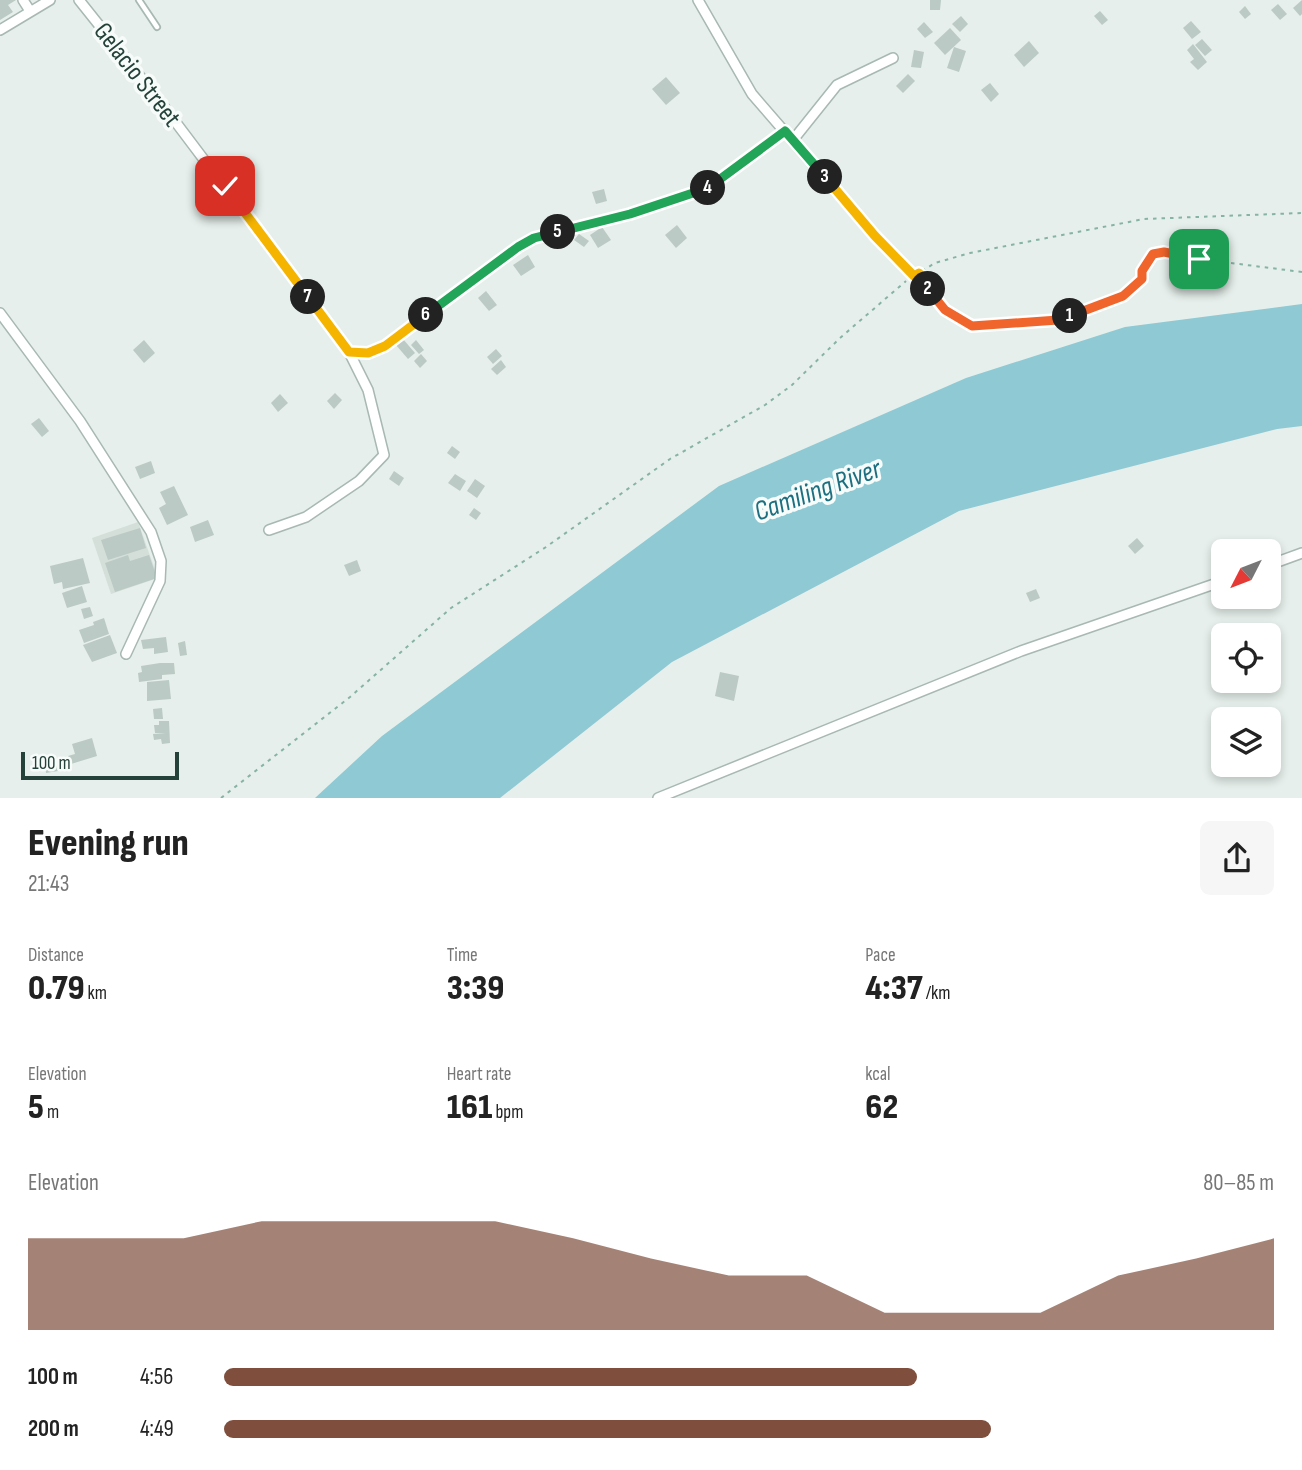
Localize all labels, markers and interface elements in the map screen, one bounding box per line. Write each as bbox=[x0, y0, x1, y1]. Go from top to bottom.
street label: Gelacio Street bbox=[87, 17, 187, 133]
pin bbox=[195, 156, 255, 216]
pin: 3 bbox=[808, 160, 842, 194]
text: 3 bbox=[820, 165, 829, 188]
icon: check bbox=[206, 167, 244, 205]
pin: 4 bbox=[690, 170, 726, 206]
text: 4 bbox=[703, 176, 712, 199]
pin: 5 bbox=[540, 215, 576, 250]
text: 5 bbox=[553, 220, 562, 243]
pin bbox=[1169, 229, 1229, 289]
icon: arrive bbox=[1180, 240, 1218, 278]
pin: 2 bbox=[911, 272, 946, 306]
text: 2 bbox=[923, 277, 932, 300]
pin: 7 bbox=[290, 280, 326, 314]
text: 7 bbox=[303, 285, 312, 308]
pin: 6 bbox=[408, 298, 444, 332]
pin: 1 bbox=[1052, 298, 1088, 334]
text: 6 bbox=[421, 303, 430, 326]
text: 1 bbox=[1066, 304, 1073, 327]
water label: Camiling River bbox=[750, 452, 886, 529]
north arrow bbox=[1211, 539, 1281, 609]
map controls bbox=[1211, 539, 1281, 777]
button: locate bbox=[1211, 623, 1281, 693]
button: layers bbox=[1211, 707, 1281, 777]
scale bar bbox=[21, 749, 178, 781]
text: 100 m bbox=[32, 752, 71, 775]
text: Evening run bbox=[28, 821, 189, 866]
button: share bbox=[1200, 821, 1274, 895]
text: 21:43 bbox=[28, 870, 69, 898]
text: Distance bbox=[28, 944, 84, 967]
text: Time bbox=[447, 944, 478, 967]
text: Pace bbox=[865, 944, 896, 967]
text: 0.79 bbox=[28, 967, 85, 1010]
text: 3:39 bbox=[447, 967, 504, 1010]
text: 4:37 bbox=[865, 967, 923, 1010]
text: km bbox=[85, 982, 107, 1005]
text: /km bbox=[923, 982, 950, 1005]
text: Elevation bbox=[28, 1063, 87, 1086]
text: Heart rate bbox=[447, 1063, 512, 1086]
text: kcal bbox=[865, 1063, 890, 1086]
text: 5 bbox=[28, 1086, 44, 1129]
text: 161 bbox=[447, 1086, 492, 1129]
text: 62 bbox=[865, 1086, 898, 1129]
text: m bbox=[44, 1101, 59, 1124]
text: bpm bbox=[492, 1101, 523, 1124]
text: Elevation bbox=[28, 1169, 99, 1197]
text: 80–85 m bbox=[1203, 1169, 1274, 1197]
text: 100 m bbox=[28, 1363, 78, 1391]
text: 4:56 bbox=[140, 1363, 173, 1391]
text: 200 m bbox=[28, 1415, 79, 1443]
text: 4:49 bbox=[140, 1415, 174, 1443]

